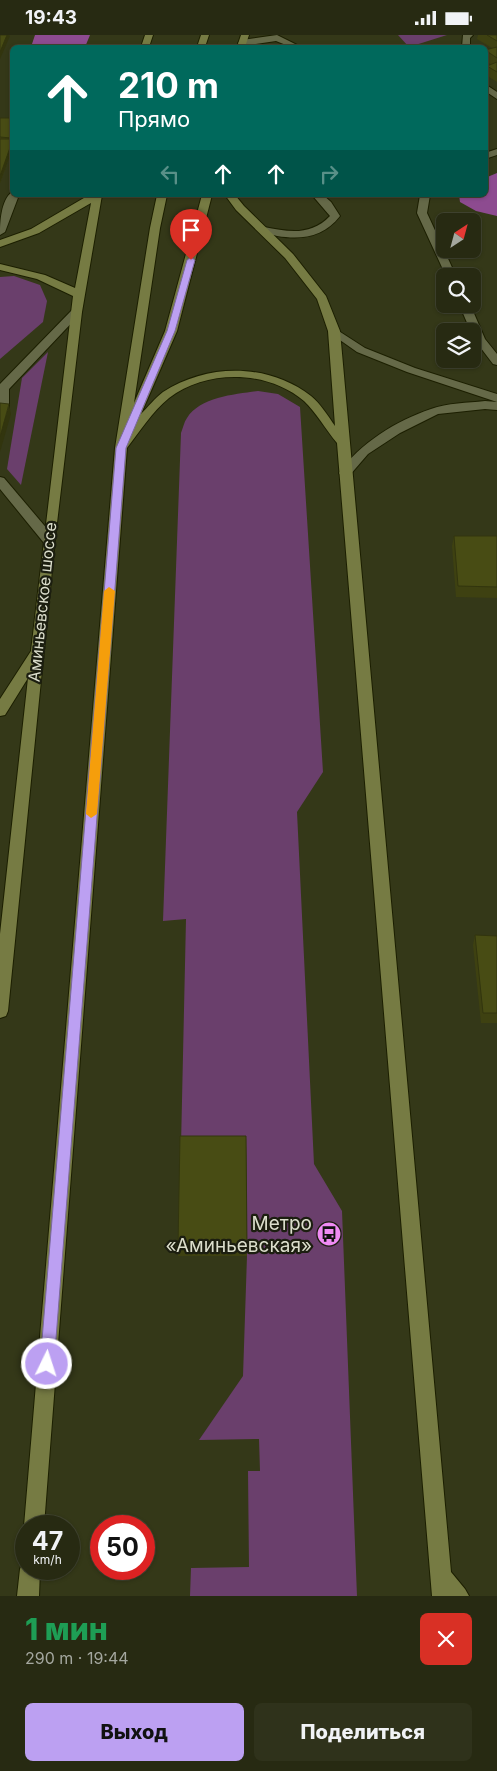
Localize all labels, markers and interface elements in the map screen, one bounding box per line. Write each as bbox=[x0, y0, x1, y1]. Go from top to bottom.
text: 19:43 bbox=[25, 6, 77, 29]
text: 210 m bbox=[118, 64, 219, 106]
icon: ahead bbox=[35, 65, 100, 130]
text: Прямо bbox=[118, 106, 190, 132]
icon: left bbox=[156, 160, 184, 188]
icon: ahead bbox=[209, 160, 237, 188]
icon: ahead bbox=[262, 160, 290, 188]
icon: right bbox=[315, 160, 343, 188]
pin bbox=[170, 209, 212, 260]
north arrow bbox=[436, 213, 481, 257]
map controls bbox=[436, 213, 481, 368]
icon: arrive bbox=[177, 216, 205, 244]
button: search bbox=[436, 268, 481, 313]
button: layers bbox=[436, 323, 481, 368]
street label: Аминьевское шоссе bbox=[24, 521, 60, 683]
place label: Метро «Аминьевская» bbox=[166, 1212, 312, 1257]
bus stop icon: Метро «Аминьевская» bbox=[316, 1221, 342, 1247]
position arrow bbox=[20, 1337, 72, 1389]
speed limit sign: 50 bbox=[90, 1515, 155, 1580]
text: 47 bbox=[32, 1526, 63, 1556]
text: km/h bbox=[33, 1552, 62, 1567]
text: 1 мин bbox=[25, 1611, 108, 1647]
button: close bbox=[420, 1613, 472, 1665]
text: 290 m · 19:44 bbox=[25, 1648, 129, 1668]
button: Выход bbox=[25, 1703, 244, 1761]
button: Поделиться bbox=[254, 1703, 472, 1761]

